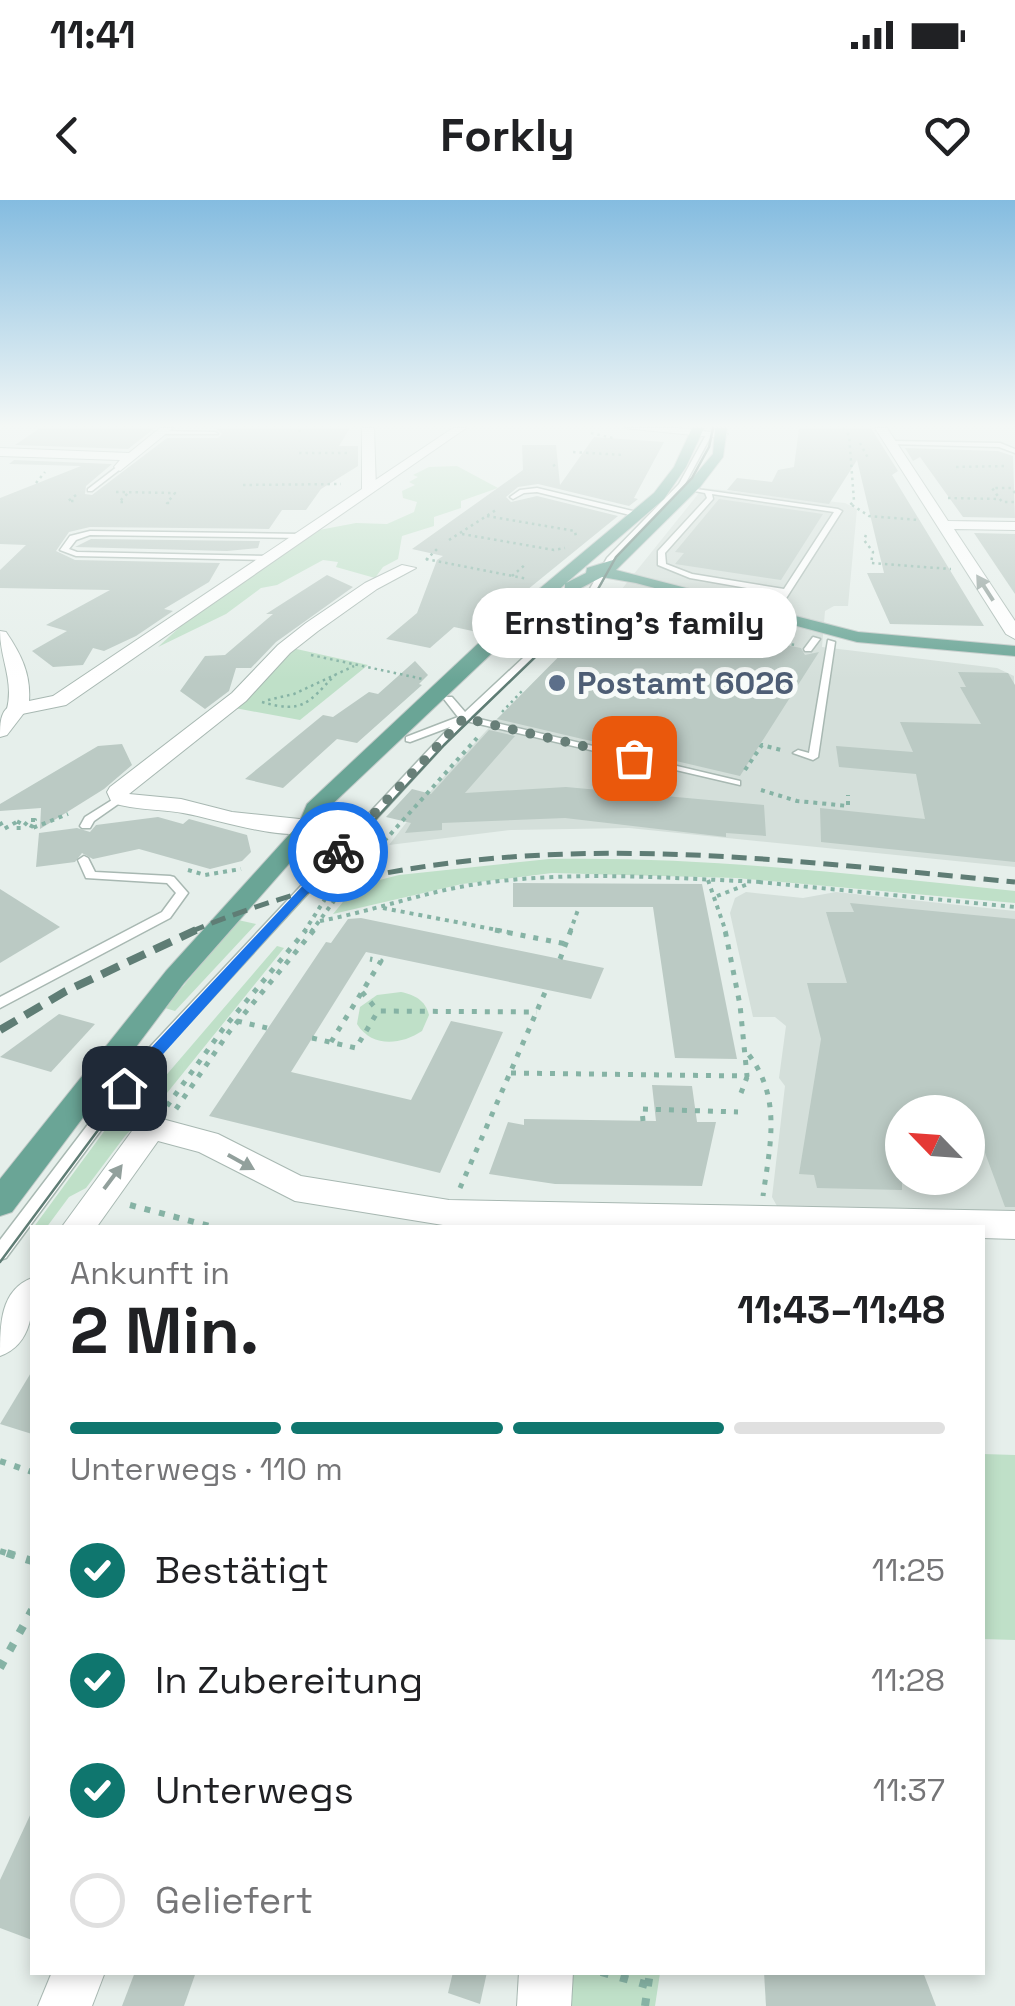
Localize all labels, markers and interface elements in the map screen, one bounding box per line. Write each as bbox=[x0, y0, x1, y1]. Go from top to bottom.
text: 11:41 bbox=[50, 11, 136, 59]
text: Forkly bbox=[440, 107, 575, 164]
icon: back bbox=[40, 108, 95, 163]
icon: heart bbox=[920, 108, 975, 163]
one-way arrow bbox=[976, 575, 994, 602]
callout: Ernsting's family bbox=[472, 588, 796, 658]
text: Ernsting's family bbox=[504, 603, 765, 643]
place label: Postamt 6026 bbox=[577, 663, 794, 703]
marker: Postamt 6026 bbox=[546, 672, 568, 694]
pin bbox=[592, 716, 677, 801]
icon: bag bbox=[607, 731, 662, 786]
courier bbox=[288, 802, 388, 902]
icon: bike bbox=[311, 825, 366, 880]
pin bbox=[82, 1046, 167, 1131]
icon: home bbox=[97, 1061, 152, 1116]
north arrow bbox=[885, 1095, 985, 1195]
map controls bbox=[885, 1095, 985, 1195]
one-way arrow bbox=[227, 1153, 256, 1170]
one-way arrow bbox=[102, 1164, 123, 1190]
text: Ankunft in bbox=[70, 1253, 230, 1293]
text: 11:43–11:48 bbox=[737, 1286, 945, 1334]
text: 2 Min. bbox=[70, 1289, 259, 1372]
text: Unterwegs · 110 m bbox=[70, 1449, 343, 1489]
icon: check bbox=[70, 1543, 125, 1598]
text: Bestätigt bbox=[155, 1546, 329, 1594]
text: 11:25 bbox=[872, 1550, 945, 1590]
icon: check bbox=[70, 1653, 125, 1708]
text: In Zubereitung bbox=[155, 1656, 423, 1704]
text: 11:28 bbox=[871, 1660, 945, 1700]
icon: check bbox=[70, 1763, 125, 1818]
text: Unterwegs bbox=[155, 1766, 354, 1814]
text: 11:37 bbox=[873, 1770, 945, 1810]
text: Geliefert bbox=[155, 1876, 313, 1924]

